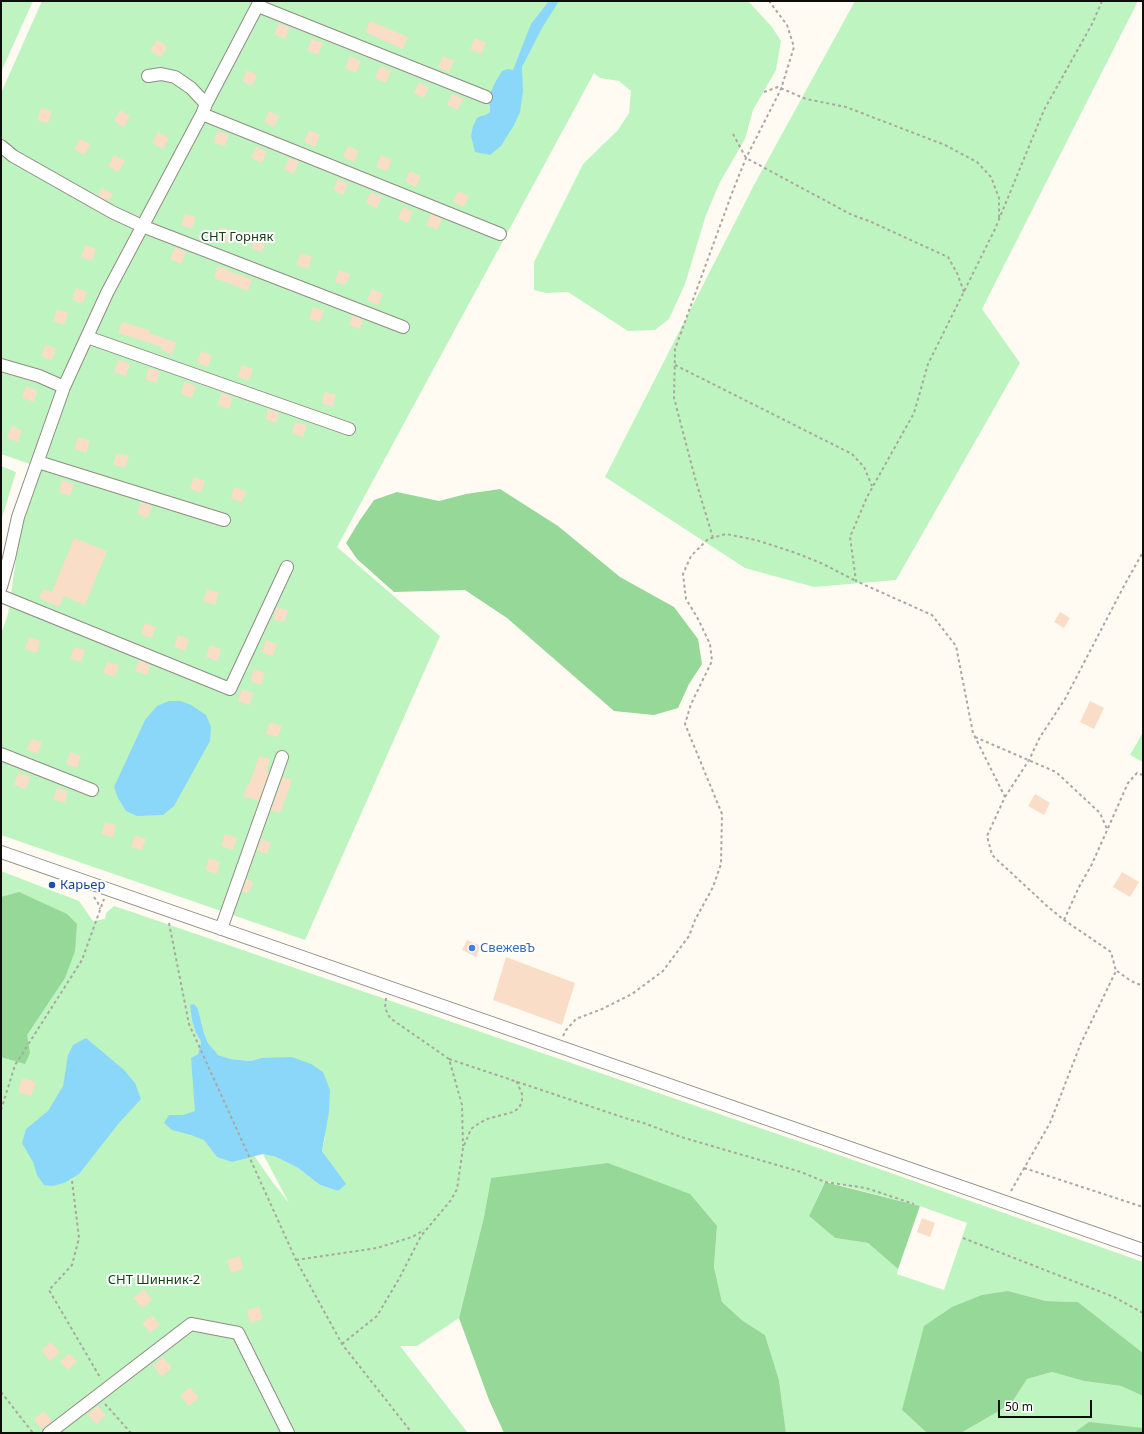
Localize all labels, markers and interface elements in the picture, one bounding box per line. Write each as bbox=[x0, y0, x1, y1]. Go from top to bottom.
park label: СНТ Горняк bbox=[201, 229, 273, 245]
place label: Карьер bbox=[60, 877, 105, 893]
marker: Карьер bbox=[47, 880, 57, 890]
place label: СвежевЪ bbox=[480, 940, 535, 956]
marker: СвежевЪ bbox=[467, 943, 477, 953]
park label: СНТ Шинник-2 bbox=[108, 1272, 200, 1288]
scale bar bbox=[1000, 1392, 1094, 1418]
text: 50 m bbox=[1005, 1398, 1033, 1415]

